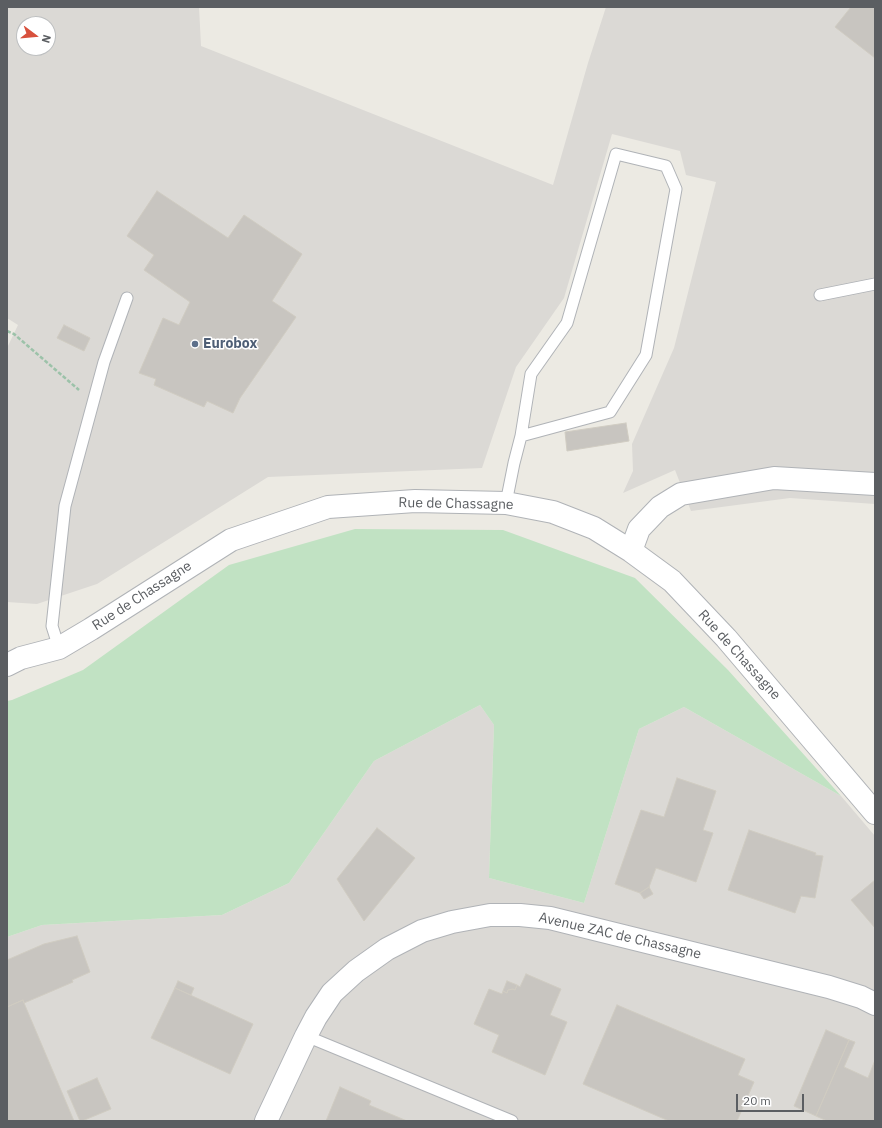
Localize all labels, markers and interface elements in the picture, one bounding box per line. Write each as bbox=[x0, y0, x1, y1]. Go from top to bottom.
north arrow bbox=[16, 16, 56, 56]
text: N bbox=[39, 33, 54, 45]
place label: Eurobox bbox=[203, 336, 257, 352]
marker: Eurobox bbox=[190, 339, 200, 349]
street label: Rue de Chassagne bbox=[398, 495, 514, 513]
street label: Rue de Chassagne bbox=[89, 558, 195, 634]
street label: Rue de Chassagne bbox=[694, 607, 784, 703]
street label: Avenue ZAC de Chassagne bbox=[537, 909, 703, 963]
scale bar bbox=[738, 1086, 806, 1112]
text: 20 m bbox=[743, 1093, 771, 1108]

